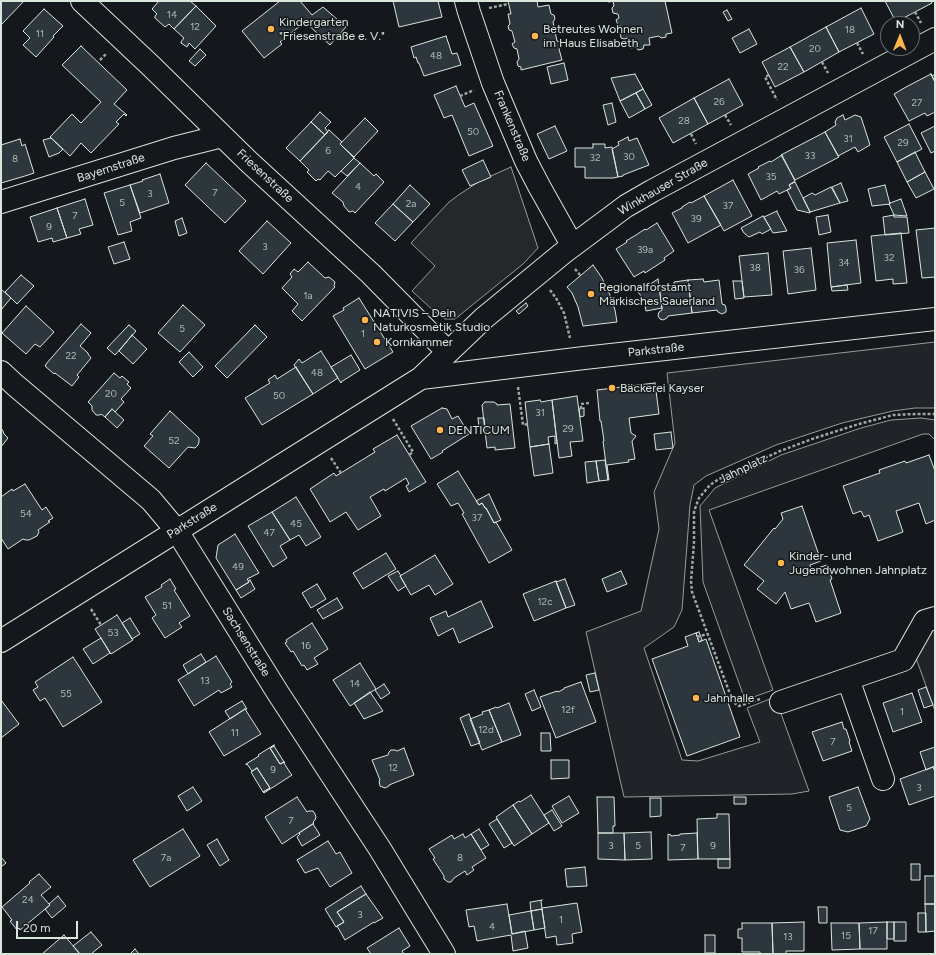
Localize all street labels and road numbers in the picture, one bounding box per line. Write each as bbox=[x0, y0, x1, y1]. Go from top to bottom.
street label: Frankenstraße bbox=[491, 88, 533, 164]
street label: Friesenstraße bbox=[234, 146, 296, 206]
street label: Bayernstraße bbox=[75, 150, 147, 186]
street label: Winkhauser Straße bbox=[616, 156, 710, 218]
street label: Parkstraße bbox=[627, 340, 685, 360]
street label: Jahnplatz bbox=[716, 451, 770, 487]
street label: Parkstraße bbox=[164, 500, 220, 542]
street label: Sachsenstraße bbox=[219, 605, 273, 679]

